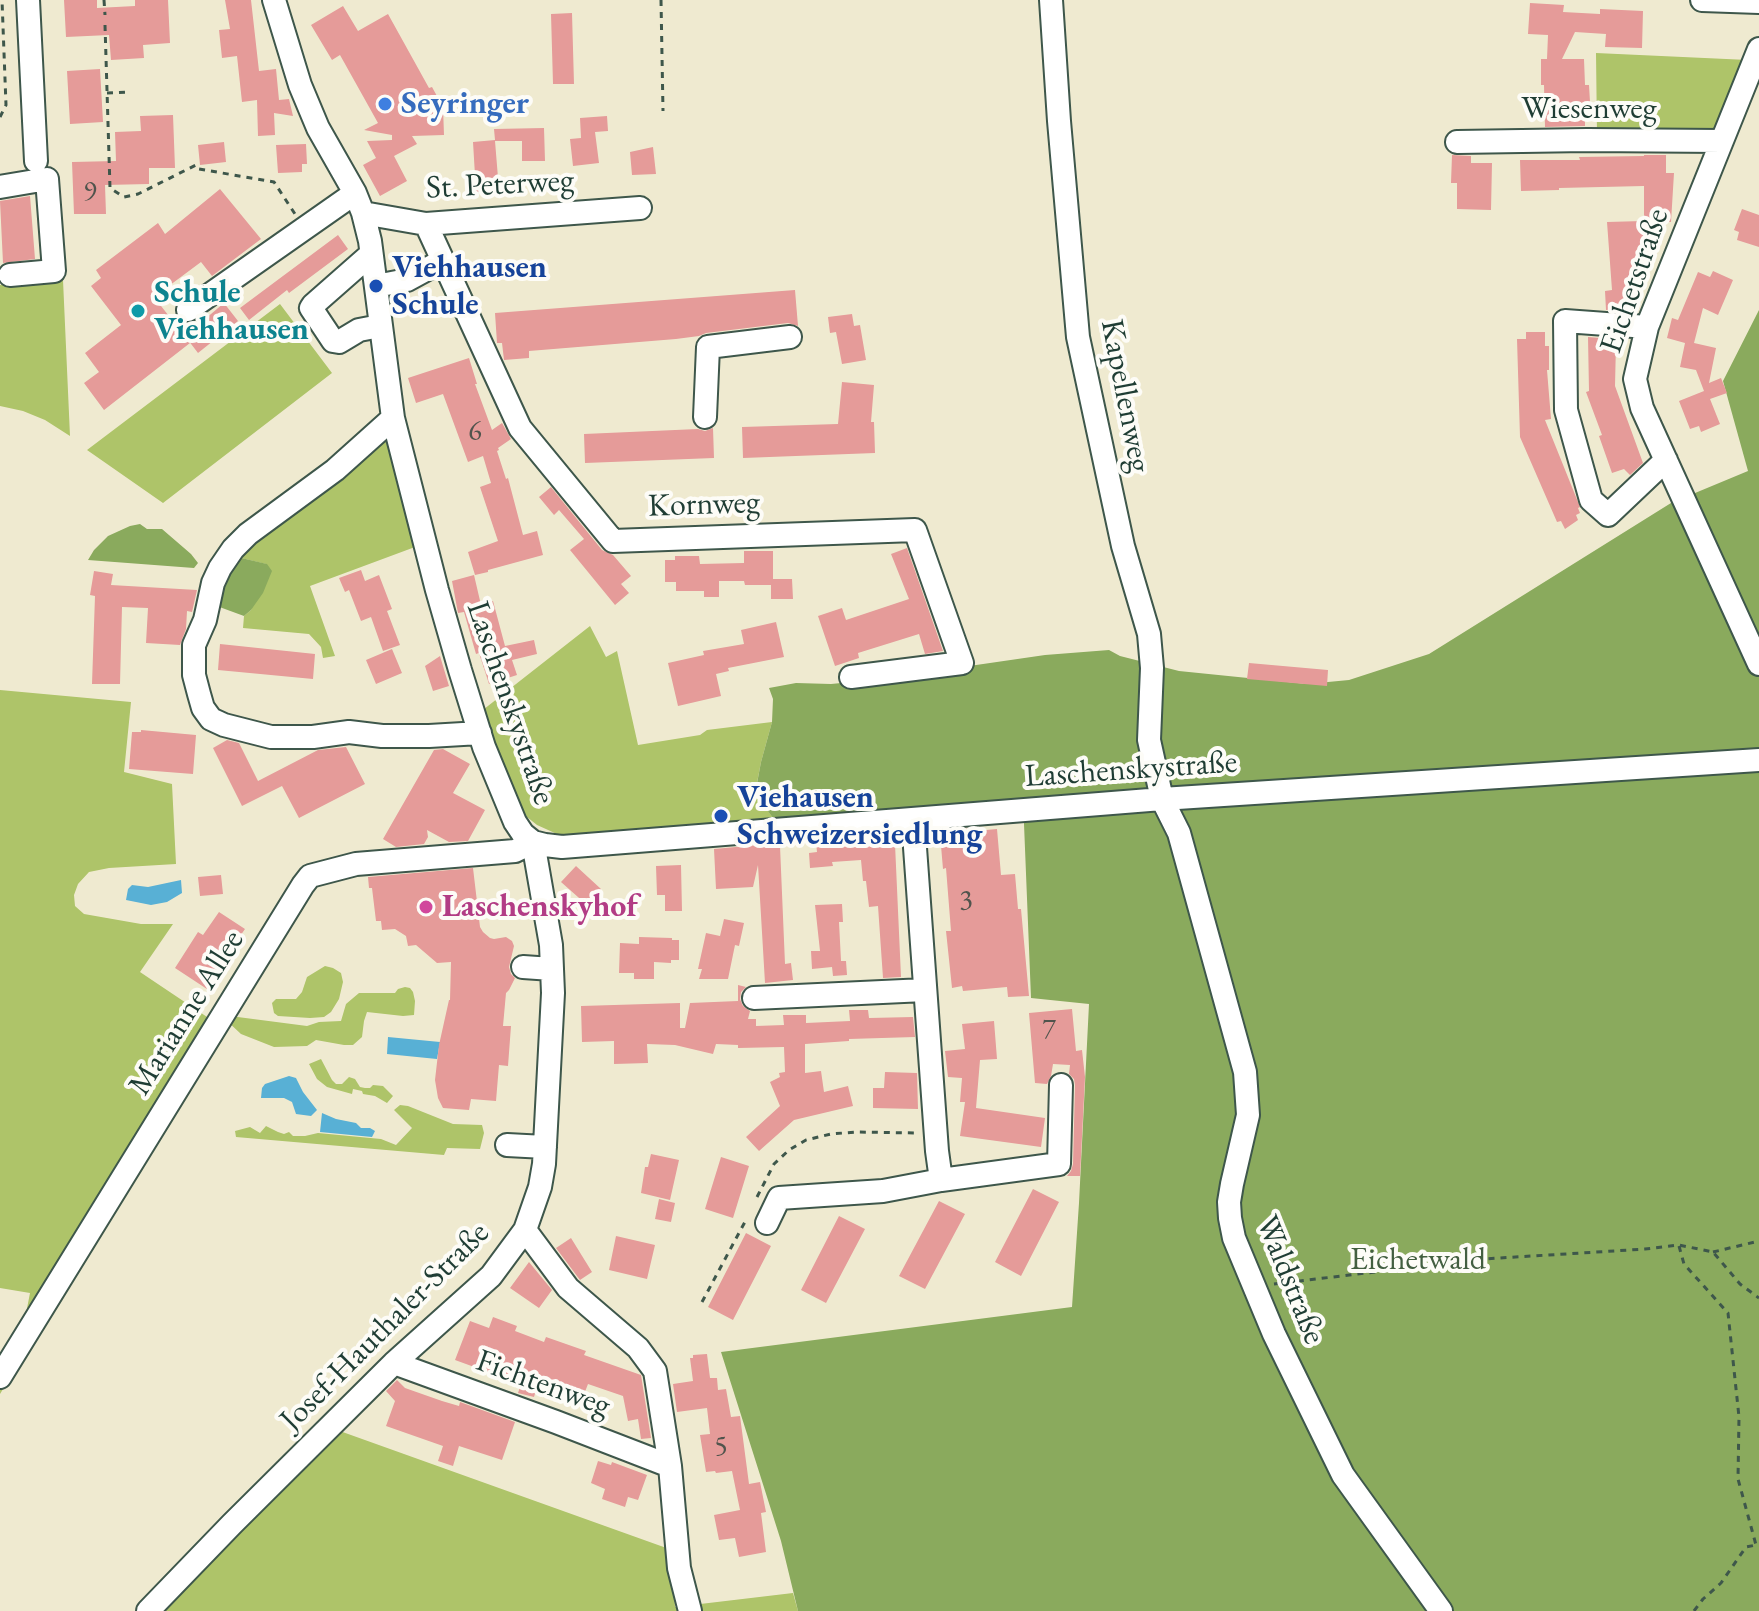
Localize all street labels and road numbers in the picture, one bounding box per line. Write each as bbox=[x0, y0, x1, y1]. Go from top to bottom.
street label: Wiesenweg bbox=[1521, 90, 1657, 128]
street label: St. Peterweg bbox=[425, 162, 575, 208]
street label: Eichetstraße bbox=[1592, 204, 1678, 358]
street label: Kapellenweg bbox=[1091, 316, 1159, 476]
street label: Kornweg bbox=[647, 484, 761, 526]
street label: Laschenskystraße bbox=[457, 596, 563, 810]
street label: Laschenskystraße bbox=[1024, 743, 1238, 797]
street label: Marianne Allee bbox=[121, 924, 253, 1102]
street label: Waldstraße bbox=[1247, 1210, 1333, 1350]
street label: Josef-Hauthaler-Straße bbox=[272, 1214, 498, 1440]
street label: Fichtenweg bbox=[471, 1342, 615, 1426]

